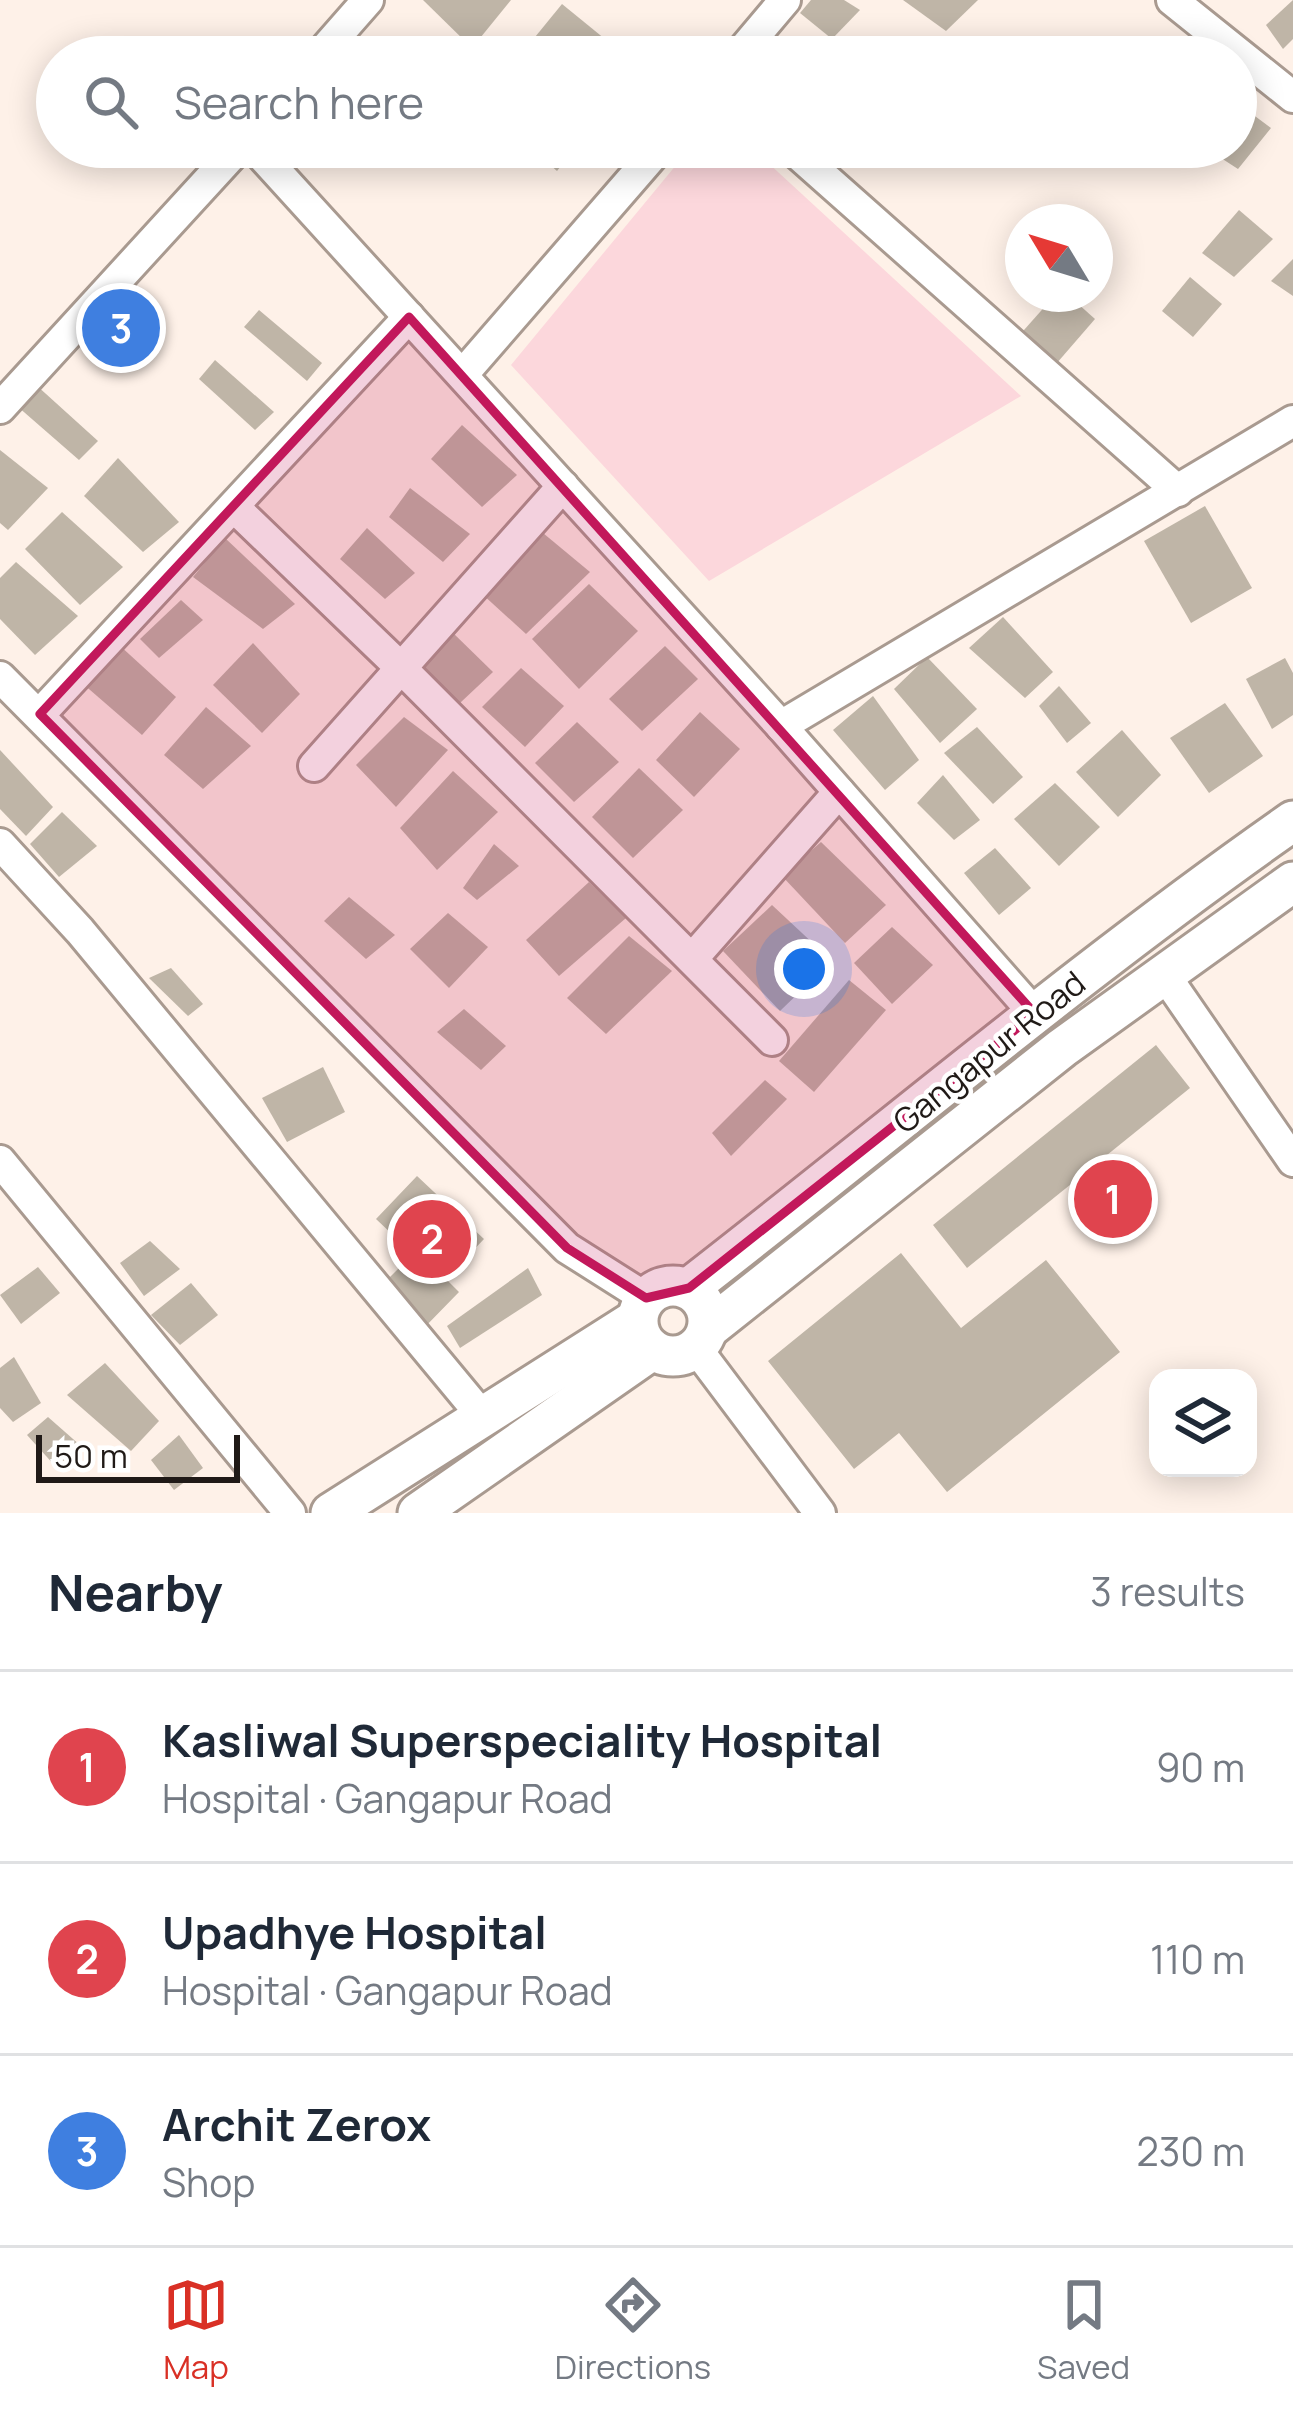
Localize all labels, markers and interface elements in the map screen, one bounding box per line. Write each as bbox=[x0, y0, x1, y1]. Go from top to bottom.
search box bbox=[36, 36, 1257, 168]
icon: search bbox=[78, 69, 144, 135]
text: Search here bbox=[174, 71, 424, 133]
north arrow bbox=[1005, 204, 1113, 312]
pin: 3 bbox=[82, 283, 160, 373]
your location bbox=[774, 939, 834, 999]
street label: Gangapur Road bbox=[883, 960, 1094, 1143]
pin: 1 bbox=[1074, 1154, 1152, 1244]
pin: 2 bbox=[393, 1194, 471, 1284]
map controls bbox=[1149, 1369, 1257, 1477]
button: layers bbox=[1149, 1369, 1257, 1477]
scale bar bbox=[36, 1429, 240, 1482]
text: 50 m bbox=[54, 1433, 128, 1478]
text: Nearby bbox=[48, 1557, 223, 1626]
text: 3 results bbox=[1090, 1564, 1245, 1618]
text: Kasliwal Superspeciality Hospital bbox=[162, 1709, 882, 1771]
text: 1 bbox=[78, 1740, 96, 1794]
text: 90 m bbox=[1156, 1740, 1245, 1794]
text: Hospital · Gangapur Road bbox=[162, 1771, 613, 1825]
text: Upadhye Hospital bbox=[162, 1901, 547, 1963]
text: 2 bbox=[75, 1932, 99, 1986]
text: 110 m bbox=[1150, 1932, 1245, 1986]
text: Hospital · Gangapur Road bbox=[162, 1963, 613, 2017]
text: Archit Zerox bbox=[162, 2093, 431, 2155]
text: 3 bbox=[76, 2124, 98, 2178]
text: 230 m bbox=[1137, 2124, 1245, 2178]
text: Shop bbox=[162, 2155, 255, 2209]
tab: Map bbox=[163, 2272, 229, 2389]
tab: Directions bbox=[555, 2272, 711, 2389]
tab: Saved bbox=[1037, 2272, 1130, 2389]

